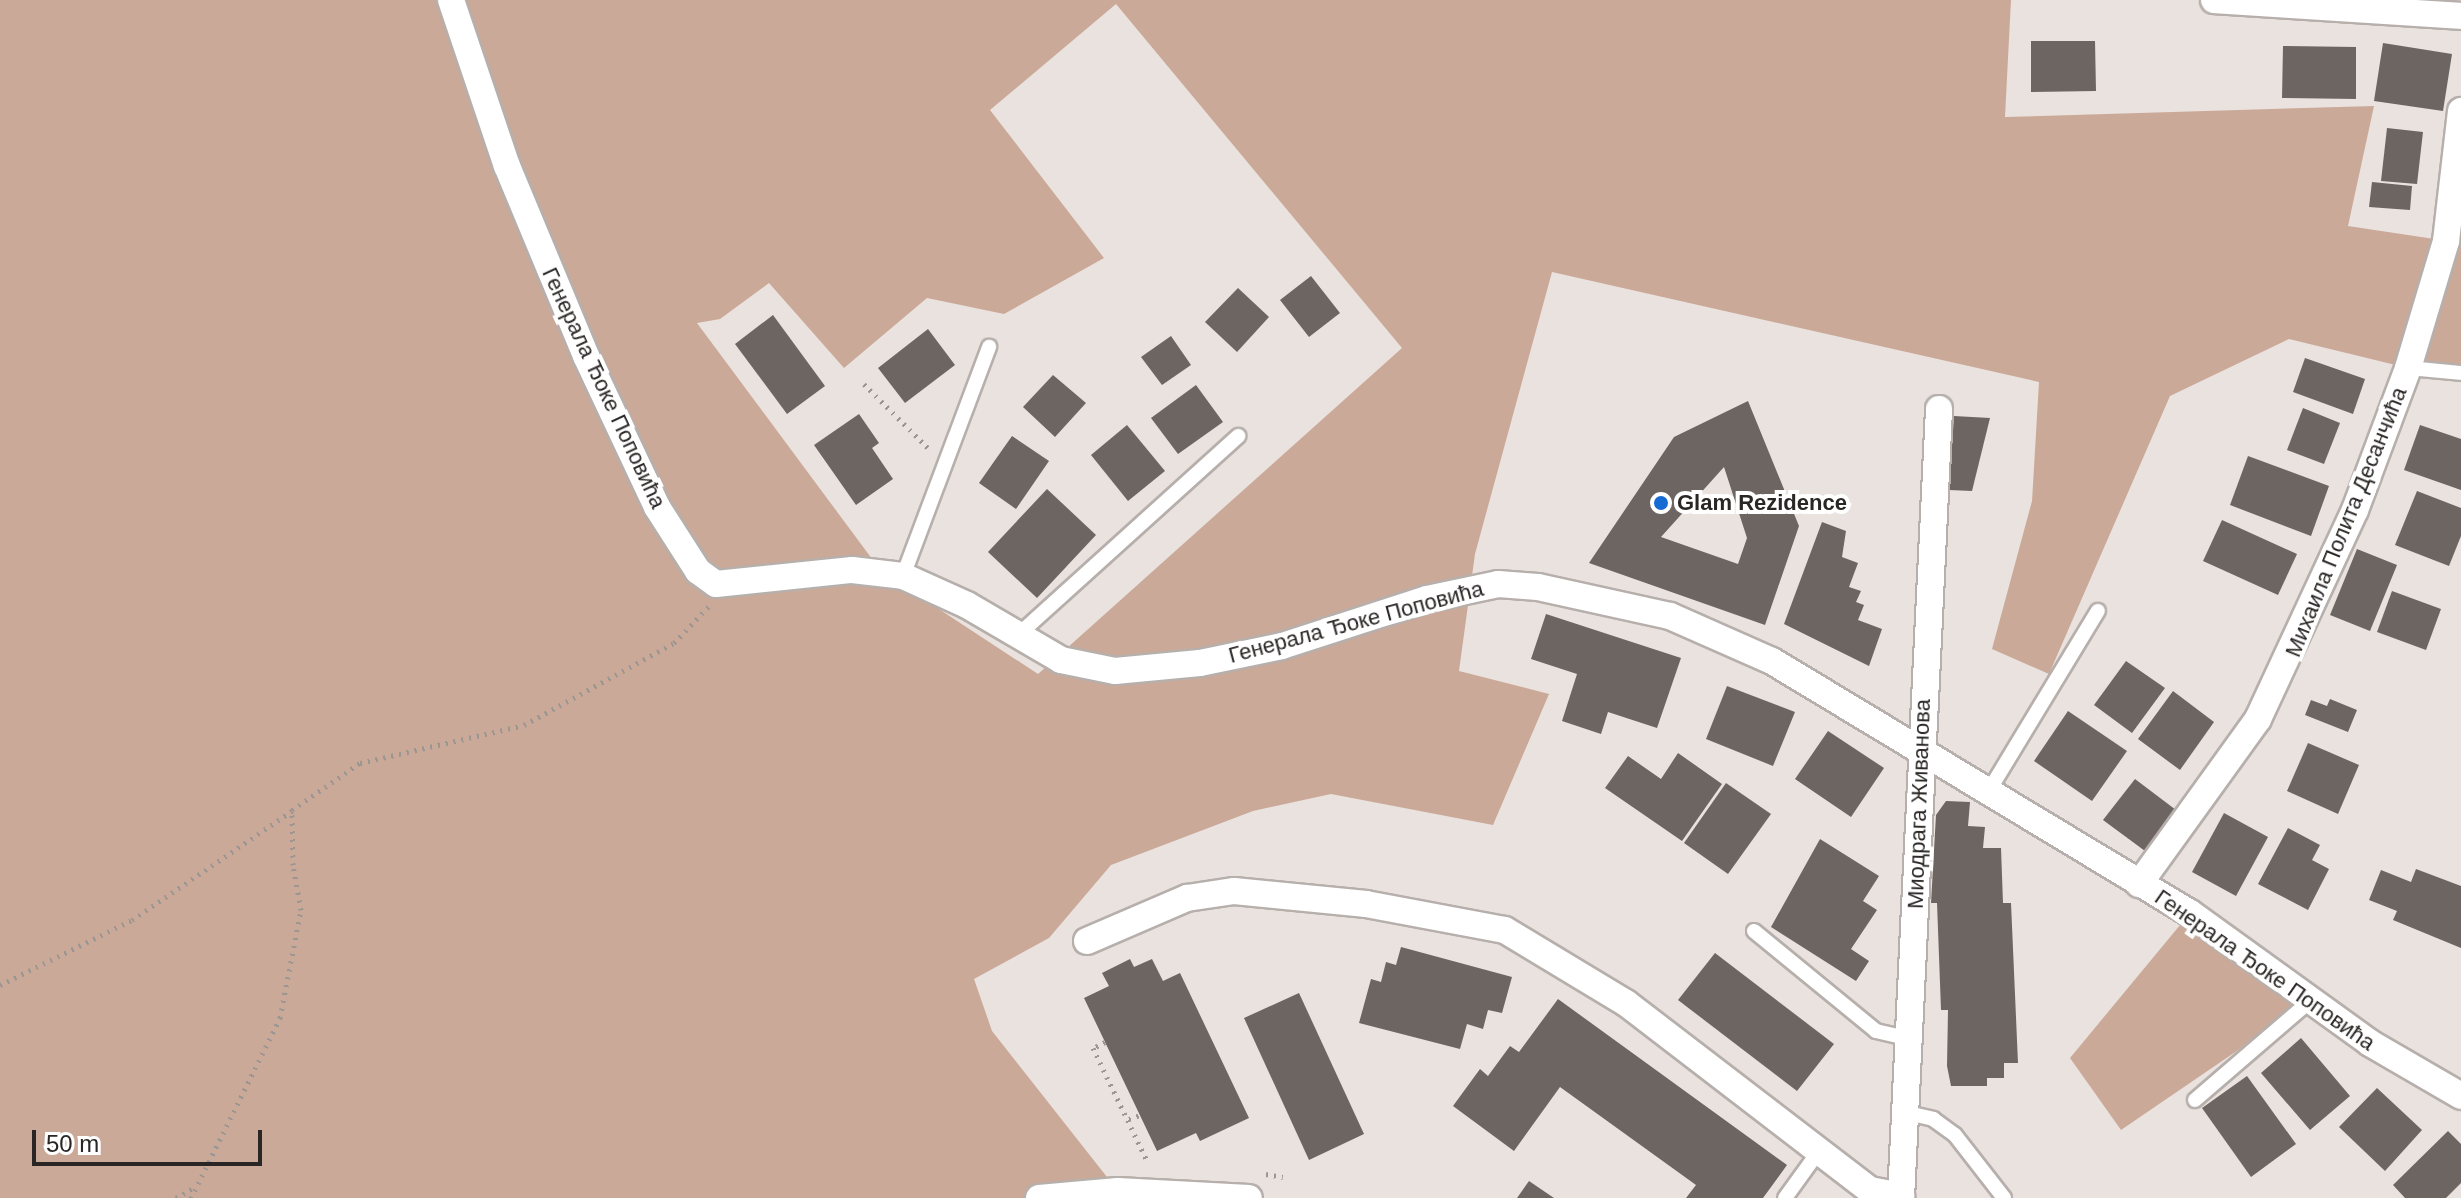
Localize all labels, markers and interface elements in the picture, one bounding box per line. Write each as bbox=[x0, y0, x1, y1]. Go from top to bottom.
street label: Генерала Ђоке Поповића bbox=[536, 263, 672, 513]
street label: Михаила Полита Десанчића bbox=[2280, 383, 2412, 661]
place label: Glam Rezidence bbox=[1677, 490, 1847, 516]
marker: Glam Rezidence bbox=[1652, 494, 1670, 512]
street label: Генерала Ђоке Поповића bbox=[1226, 575, 1486, 669]
street label: Миодрага Живанова bbox=[1902, 699, 1936, 909]
street label: Генерала Ђоке Поповића bbox=[2150, 884, 2380, 1056]
scale bar bbox=[36, 1114, 266, 1164]
text: 50 m bbox=[46, 1130, 99, 1157]

